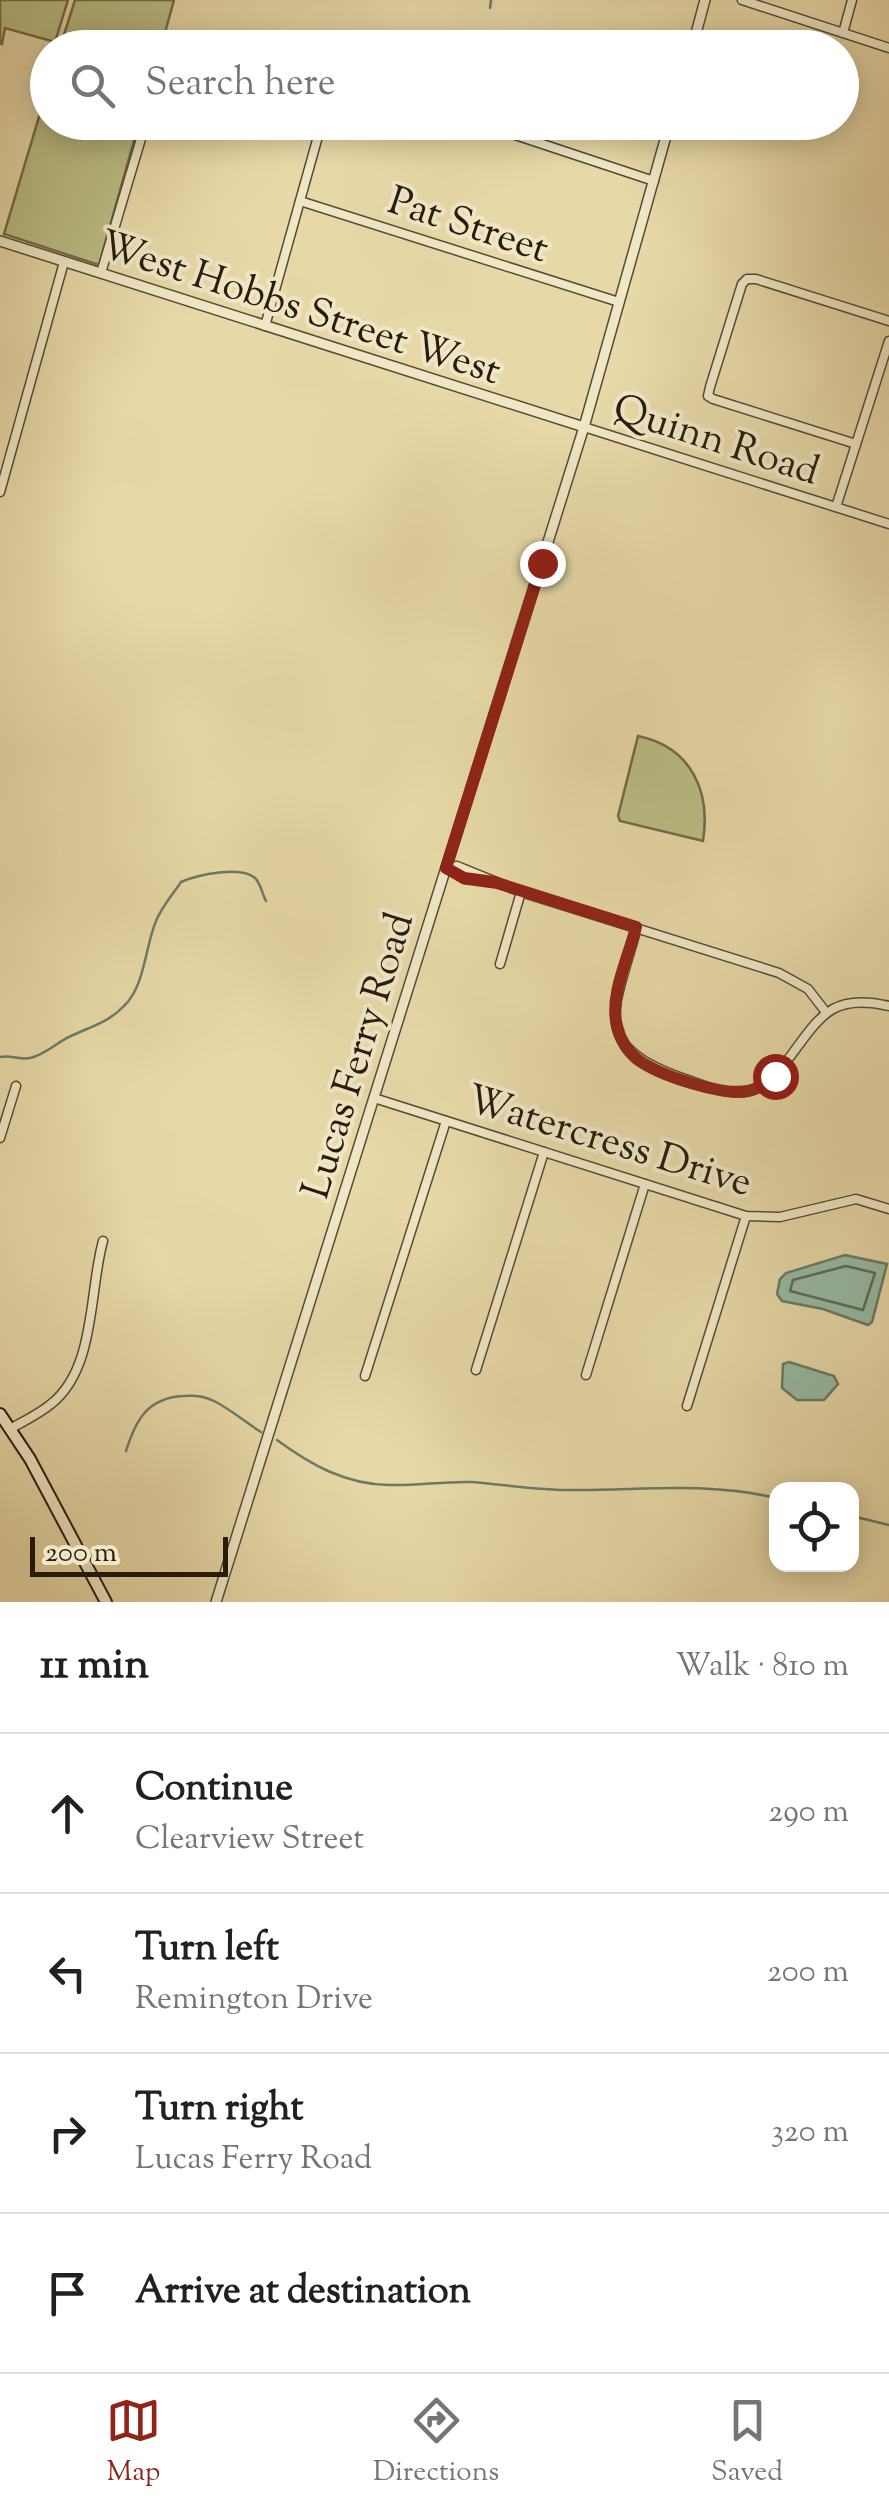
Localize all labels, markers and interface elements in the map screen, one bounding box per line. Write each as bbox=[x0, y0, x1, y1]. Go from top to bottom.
search box bbox=[30, 30, 859, 140]
icon: search bbox=[65, 58, 120, 113]
text: Search here bbox=[145, 58, 336, 112]
street label: Pat Street bbox=[380, 175, 555, 280]
street label: West Hobbs Street West bbox=[92, 219, 508, 402]
street label: Quinn Road bbox=[605, 382, 826, 502]
route end bbox=[520, 541, 566, 587]
street label: Lucas Ferry Road bbox=[290, 906, 431, 1206]
route start bbox=[753, 1054, 799, 1100]
street label: Watercress Drive bbox=[459, 1073, 758, 1214]
map controls bbox=[769, 1482, 859, 1572]
button: locate bbox=[769, 1482, 859, 1572]
scale bar bbox=[30, 1532, 228, 1576]
text: 200 m bbox=[45, 1534, 117, 1574]
text: 11 min bbox=[40, 1637, 149, 1697]
text: Walk · 810 m bbox=[675, 1644, 849, 1690]
text: Continue bbox=[135, 1763, 293, 1817]
icon: ahead bbox=[40, 1786, 95, 1841]
text: 290 m bbox=[768, 1790, 849, 1836]
text: Clearview Street bbox=[135, 1817, 364, 1863]
text: Turn left bbox=[135, 1923, 279, 1977]
icon: left bbox=[40, 1946, 95, 2001]
text: 200 m bbox=[767, 1950, 849, 1996]
text: Remington Drive bbox=[135, 1977, 373, 2023]
text: Turn right bbox=[135, 2083, 303, 2137]
icon: right bbox=[40, 2106, 95, 2161]
text: 320 m bbox=[771, 2110, 849, 2156]
text: Lucas Ferry Road bbox=[135, 2137, 372, 2183]
icon: arrive bbox=[40, 2266, 95, 2321]
text: Arrive at destination bbox=[135, 2266, 471, 2320]
tab: Map bbox=[106, 2393, 161, 2493]
tab: Directions bbox=[373, 2393, 499, 2493]
tab: Saved bbox=[711, 2393, 783, 2493]

